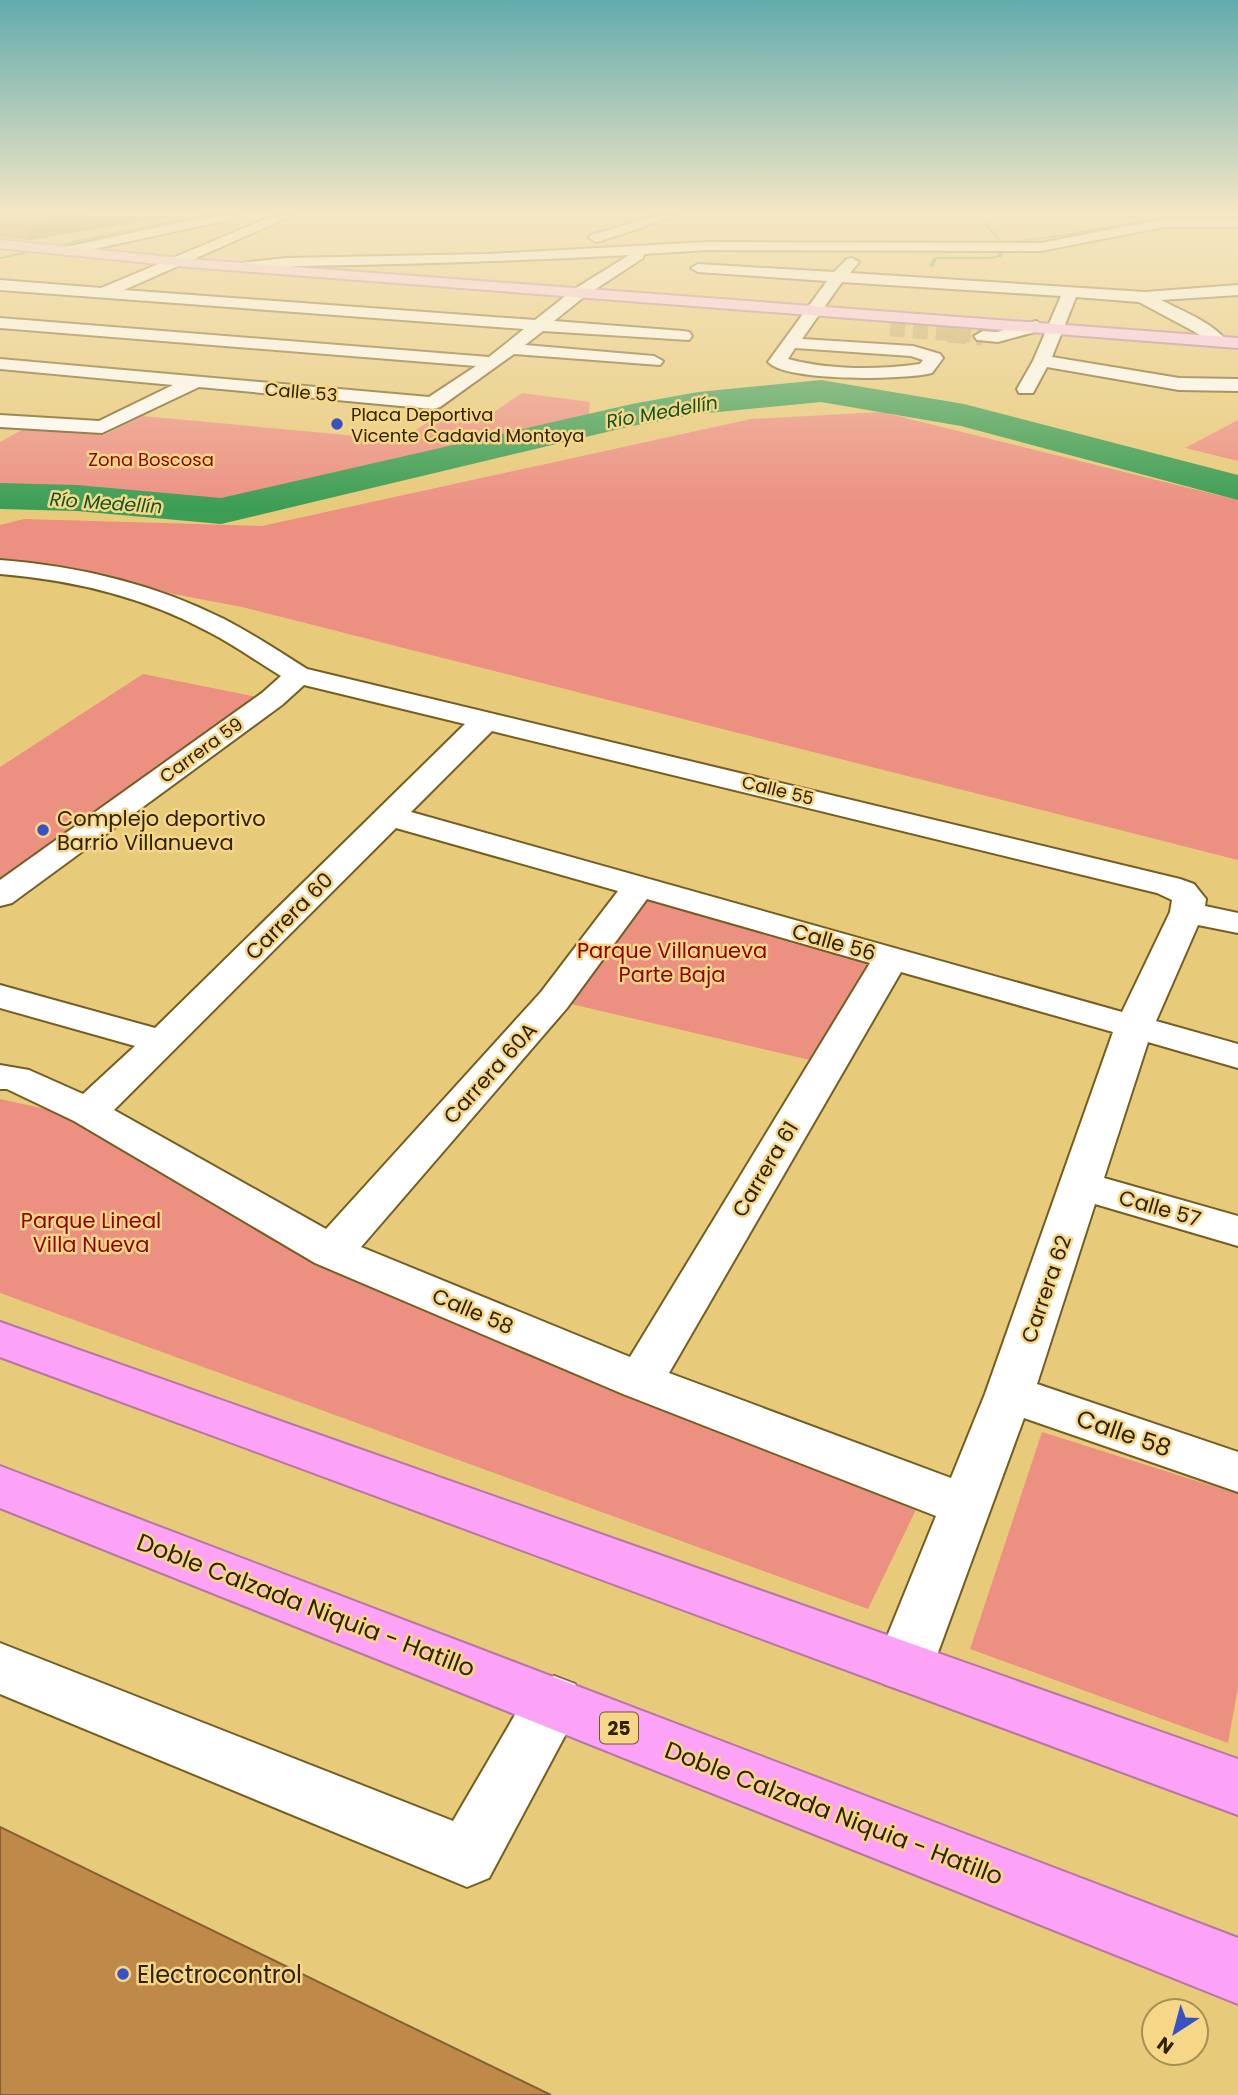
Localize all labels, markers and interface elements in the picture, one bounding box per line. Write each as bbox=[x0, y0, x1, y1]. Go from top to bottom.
street label: Calle 53 bbox=[264, 376, 338, 408]
water label: Río Medellín bbox=[604, 389, 720, 435]
place label: Placa Deportiva Vicente Cadavid Montoya bbox=[351, 402, 585, 448]
marker: Placa Deportiva Vicente Cadavid Montoya bbox=[329, 416, 345, 432]
park label: Zona Boscosa bbox=[88, 447, 214, 472]
water label: Río Medellín bbox=[49, 486, 163, 520]
street label: Carrera 59 bbox=[154, 711, 248, 789]
street label: Calle 55 bbox=[739, 769, 817, 811]
place label: Complejo deportivo Barrio Villanueva bbox=[57, 804, 266, 857]
marker: Complejo deportivo Barrio Villanueva bbox=[35, 822, 51, 838]
street label: Carrera 60 bbox=[239, 866, 339, 966]
street label: Calle 56 bbox=[789, 916, 879, 968]
park label: Parque Villanueva Parte Baja bbox=[577, 936, 767, 989]
street label: Carrera 60A bbox=[437, 1016, 543, 1130]
street label: Carrera 61 bbox=[725, 1116, 805, 1222]
street label: Calle 57 bbox=[1116, 1182, 1204, 1234]
park label: Parque Lineal Villa Nueva bbox=[21, 1206, 161, 1259]
street label: Carrera 62 bbox=[1014, 1231, 1078, 1347]
street label: Calle 58 bbox=[428, 1281, 518, 1341]
street label: Calle 58 bbox=[1072, 1401, 1176, 1465]
street label: Doble Calzada Niquia - Hatillo bbox=[132, 1525, 480, 1685]
road number: 25 bbox=[600, 1712, 638, 1744]
street label: Doble Calzada Niquia - Hatillo bbox=[660, 1733, 1008, 1893]
place label: Electrocontrol bbox=[137, 1958, 302, 1991]
marker: Electrocontrol bbox=[115, 1966, 131, 1982]
north arrow bbox=[1140, 1997, 1210, 2067]
text: N bbox=[1152, 2030, 1179, 2060]

